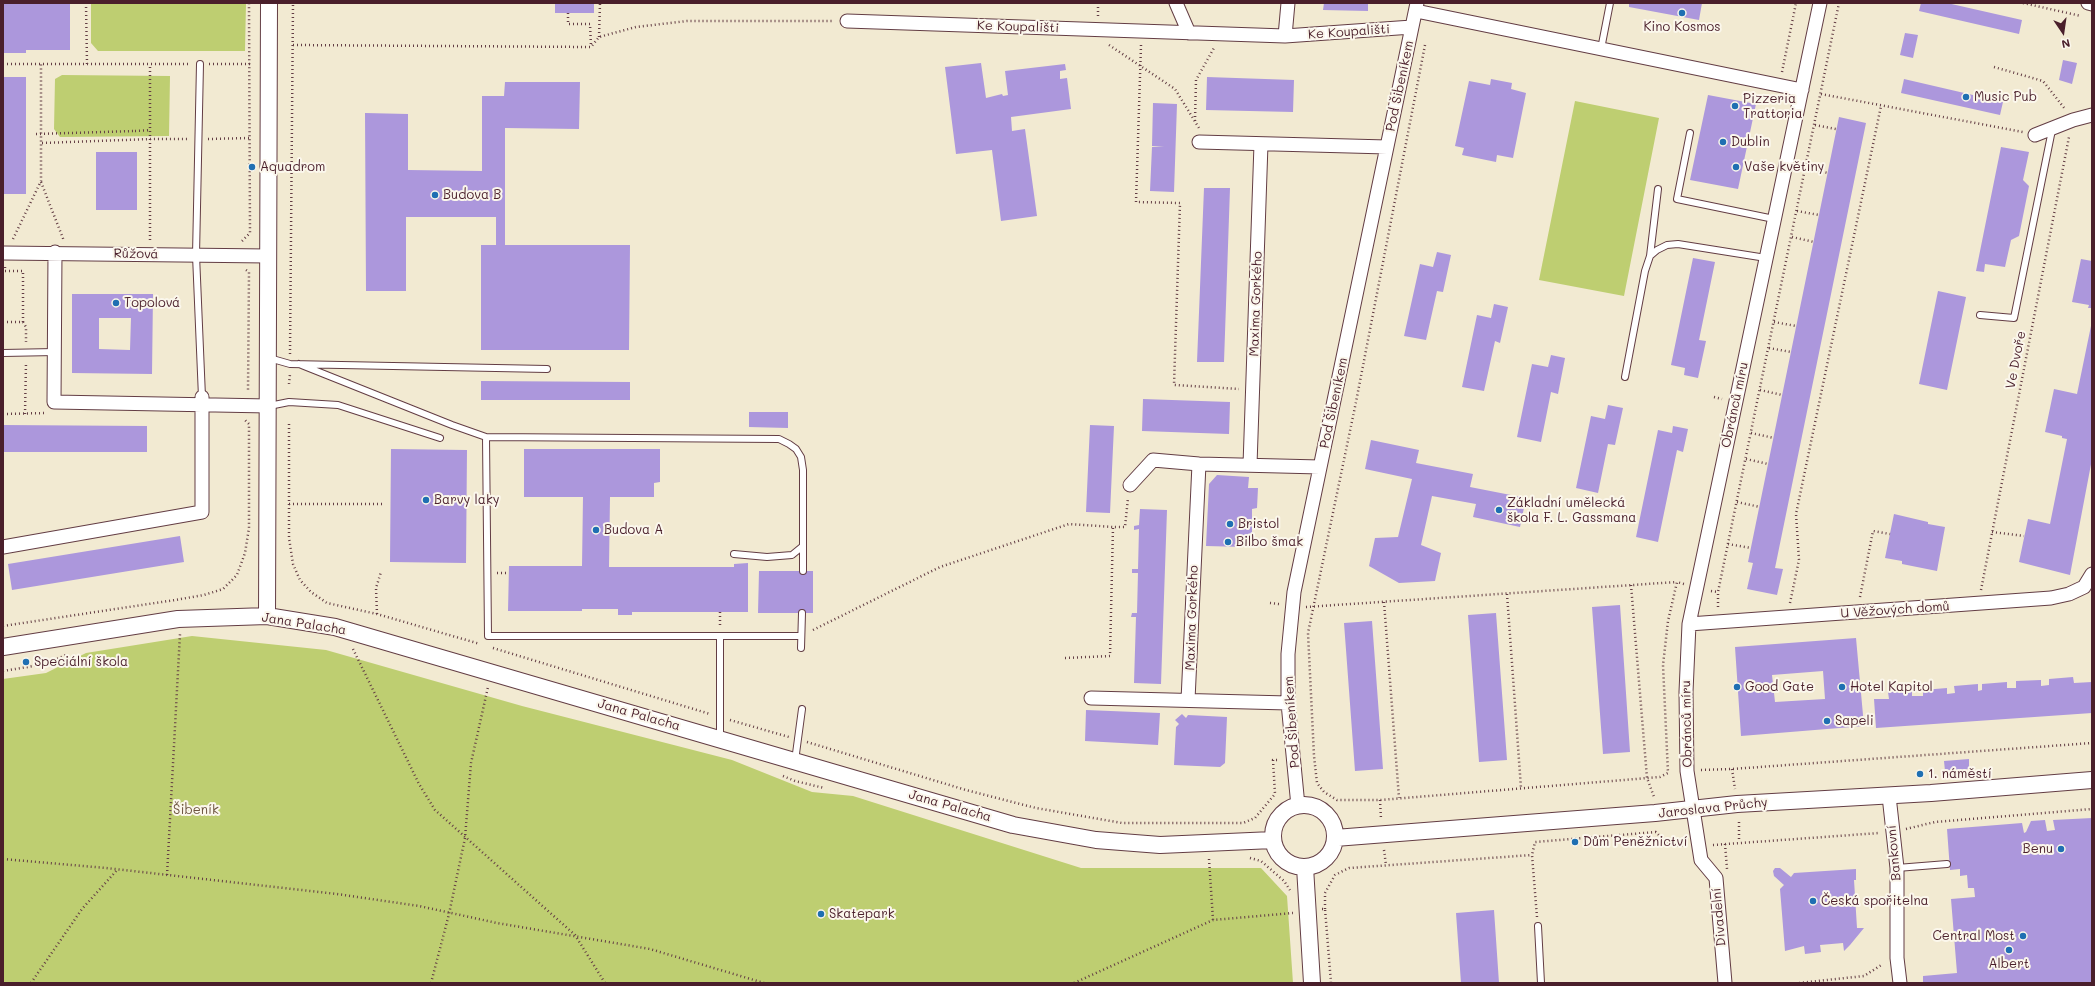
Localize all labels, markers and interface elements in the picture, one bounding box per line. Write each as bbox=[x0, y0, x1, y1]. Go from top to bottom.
marker: Kino Kosmos bbox=[1677, 8, 1687, 18]
north arrow bbox=[2043, 12, 2083, 52]
street label: Ke Koupališti bbox=[977, 18, 1059, 36]
place label: Kino Kosmos bbox=[1643, 19, 1721, 35]
street label: Ke Koupališti bbox=[1307, 21, 1391, 43]
text: N bbox=[2060, 36, 2072, 52]
street label: Pod Šibeníkem bbox=[1383, 39, 1417, 133]
place label: Music Pub bbox=[1974, 89, 2037, 105]
place label: Pizzeria Trattoria bbox=[1743, 91, 1803, 122]
marker: Music Pub bbox=[1961, 92, 1971, 102]
marker: Pizzeria Trattoria bbox=[1730, 101, 1740, 111]
place label: Dublin bbox=[1731, 134, 1770, 150]
marker: Dublin bbox=[1718, 137, 1728, 147]
place label: Aquadrom bbox=[260, 159, 325, 175]
place label: Vaše květiny bbox=[1744, 159, 1824, 175]
marker: Aquadrom bbox=[247, 162, 257, 172]
marker: Vaše květiny bbox=[1731, 162, 1741, 172]
place label: Budova B bbox=[443, 187, 501, 203]
marker: Budova B bbox=[430, 190, 440, 200]
street label: Růžová bbox=[113, 246, 159, 262]
street label: Maxima Gorkého bbox=[1246, 251, 1266, 357]
place label: Topolová bbox=[124, 295, 180, 311]
marker: Topolová bbox=[111, 298, 121, 308]
street label: Ve Dvoře bbox=[2003, 330, 2029, 390]
street label: Pod Šibeníkem bbox=[1317, 356, 1351, 450]
street label: Obránců míru bbox=[1718, 361, 1752, 449]
place label: Barvy laky bbox=[434, 492, 500, 508]
marker: Barvy laky bbox=[421, 495, 431, 505]
place label: Základní umělecká škola F. L. Gassmana bbox=[1507, 495, 1636, 526]
marker: Základní umělecká škola F. L. Gassmana bbox=[1494, 505, 1504, 515]
place label: Bristol bbox=[1238, 516, 1280, 532]
marker: Bristol bbox=[1225, 519, 1235, 529]
place label: Budova A bbox=[604, 522, 663, 538]
marker: Budova A bbox=[591, 525, 601, 535]
place label: Bilbo šmak bbox=[1236, 534, 1303, 550]
marker: Bilbo šmak bbox=[1223, 537, 1233, 547]
street label: Maxima Gorkého bbox=[1182, 565, 1202, 671]
street label: U Věžových domů bbox=[1840, 598, 1950, 622]
street label: Jana Palacha bbox=[261, 610, 347, 638]
place label: Speciální škola bbox=[34, 654, 128, 670]
marker: Speciální škola bbox=[21, 657, 31, 667]
street label: Pod Šibeníkem bbox=[1281, 675, 1303, 769]
place label: Good Gate bbox=[1745, 679, 1814, 695]
place label: Hotel Kapitol bbox=[1850, 679, 1933, 695]
street label: Obránců míru bbox=[1678, 680, 1696, 768]
marker: Good Gate bbox=[1732, 682, 1742, 692]
marker: Hotel Kapitol bbox=[1837, 682, 1847, 692]
street label: Jana Palacha bbox=[596, 696, 682, 734]
place label: Sapeli bbox=[1835, 713, 1874, 729]
marker: Sapeli bbox=[1822, 716, 1832, 726]
place label: 1. náměstí bbox=[1928, 766, 1992, 782]
marker: 1. náměstí bbox=[1915, 769, 1925, 779]
street label: Jana Palacha bbox=[907, 787, 993, 825]
street label: Jaroslava Průchy bbox=[1658, 795, 1768, 821]
park label: Šibeník bbox=[173, 802, 219, 818]
street label: Bankovní bbox=[1884, 824, 1904, 882]
place label: Dům Peněžnictví bbox=[1583, 834, 1688, 850]
marker: Dům Peněžnictví bbox=[1570, 837, 1580, 847]
place label: Benu bbox=[2023, 841, 2053, 857]
marker: Benu bbox=[2056, 844, 2066, 854]
street label: Divadelní bbox=[1709, 887, 1729, 947]
place label: Česká spořitelna bbox=[1821, 893, 1929, 909]
marker: Česká spořitelna bbox=[1808, 896, 1818, 906]
place label: Skatepark bbox=[829, 906, 895, 922]
marker: Skatepark bbox=[816, 909, 826, 919]
place label: Central Most bbox=[1933, 928, 2015, 944]
marker: Central Most bbox=[2018, 931, 2028, 941]
marker: Albert bbox=[2004, 945, 2014, 955]
place label: Albert bbox=[1989, 956, 2029, 972]

